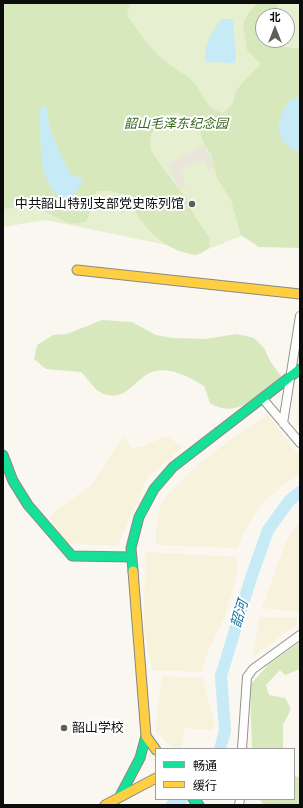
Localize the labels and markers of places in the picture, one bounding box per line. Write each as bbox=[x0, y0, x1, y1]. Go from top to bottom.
place label: 中共韶山特别支部党史陈列馆 bbox=[15, 196, 184, 212]
marker: 中共韶山特别支部党史陈列馆 bbox=[187, 199, 197, 209]
place label: 韶山学校 bbox=[72, 720, 124, 736]
marker: 韶山学校 bbox=[59, 723, 69, 733]

